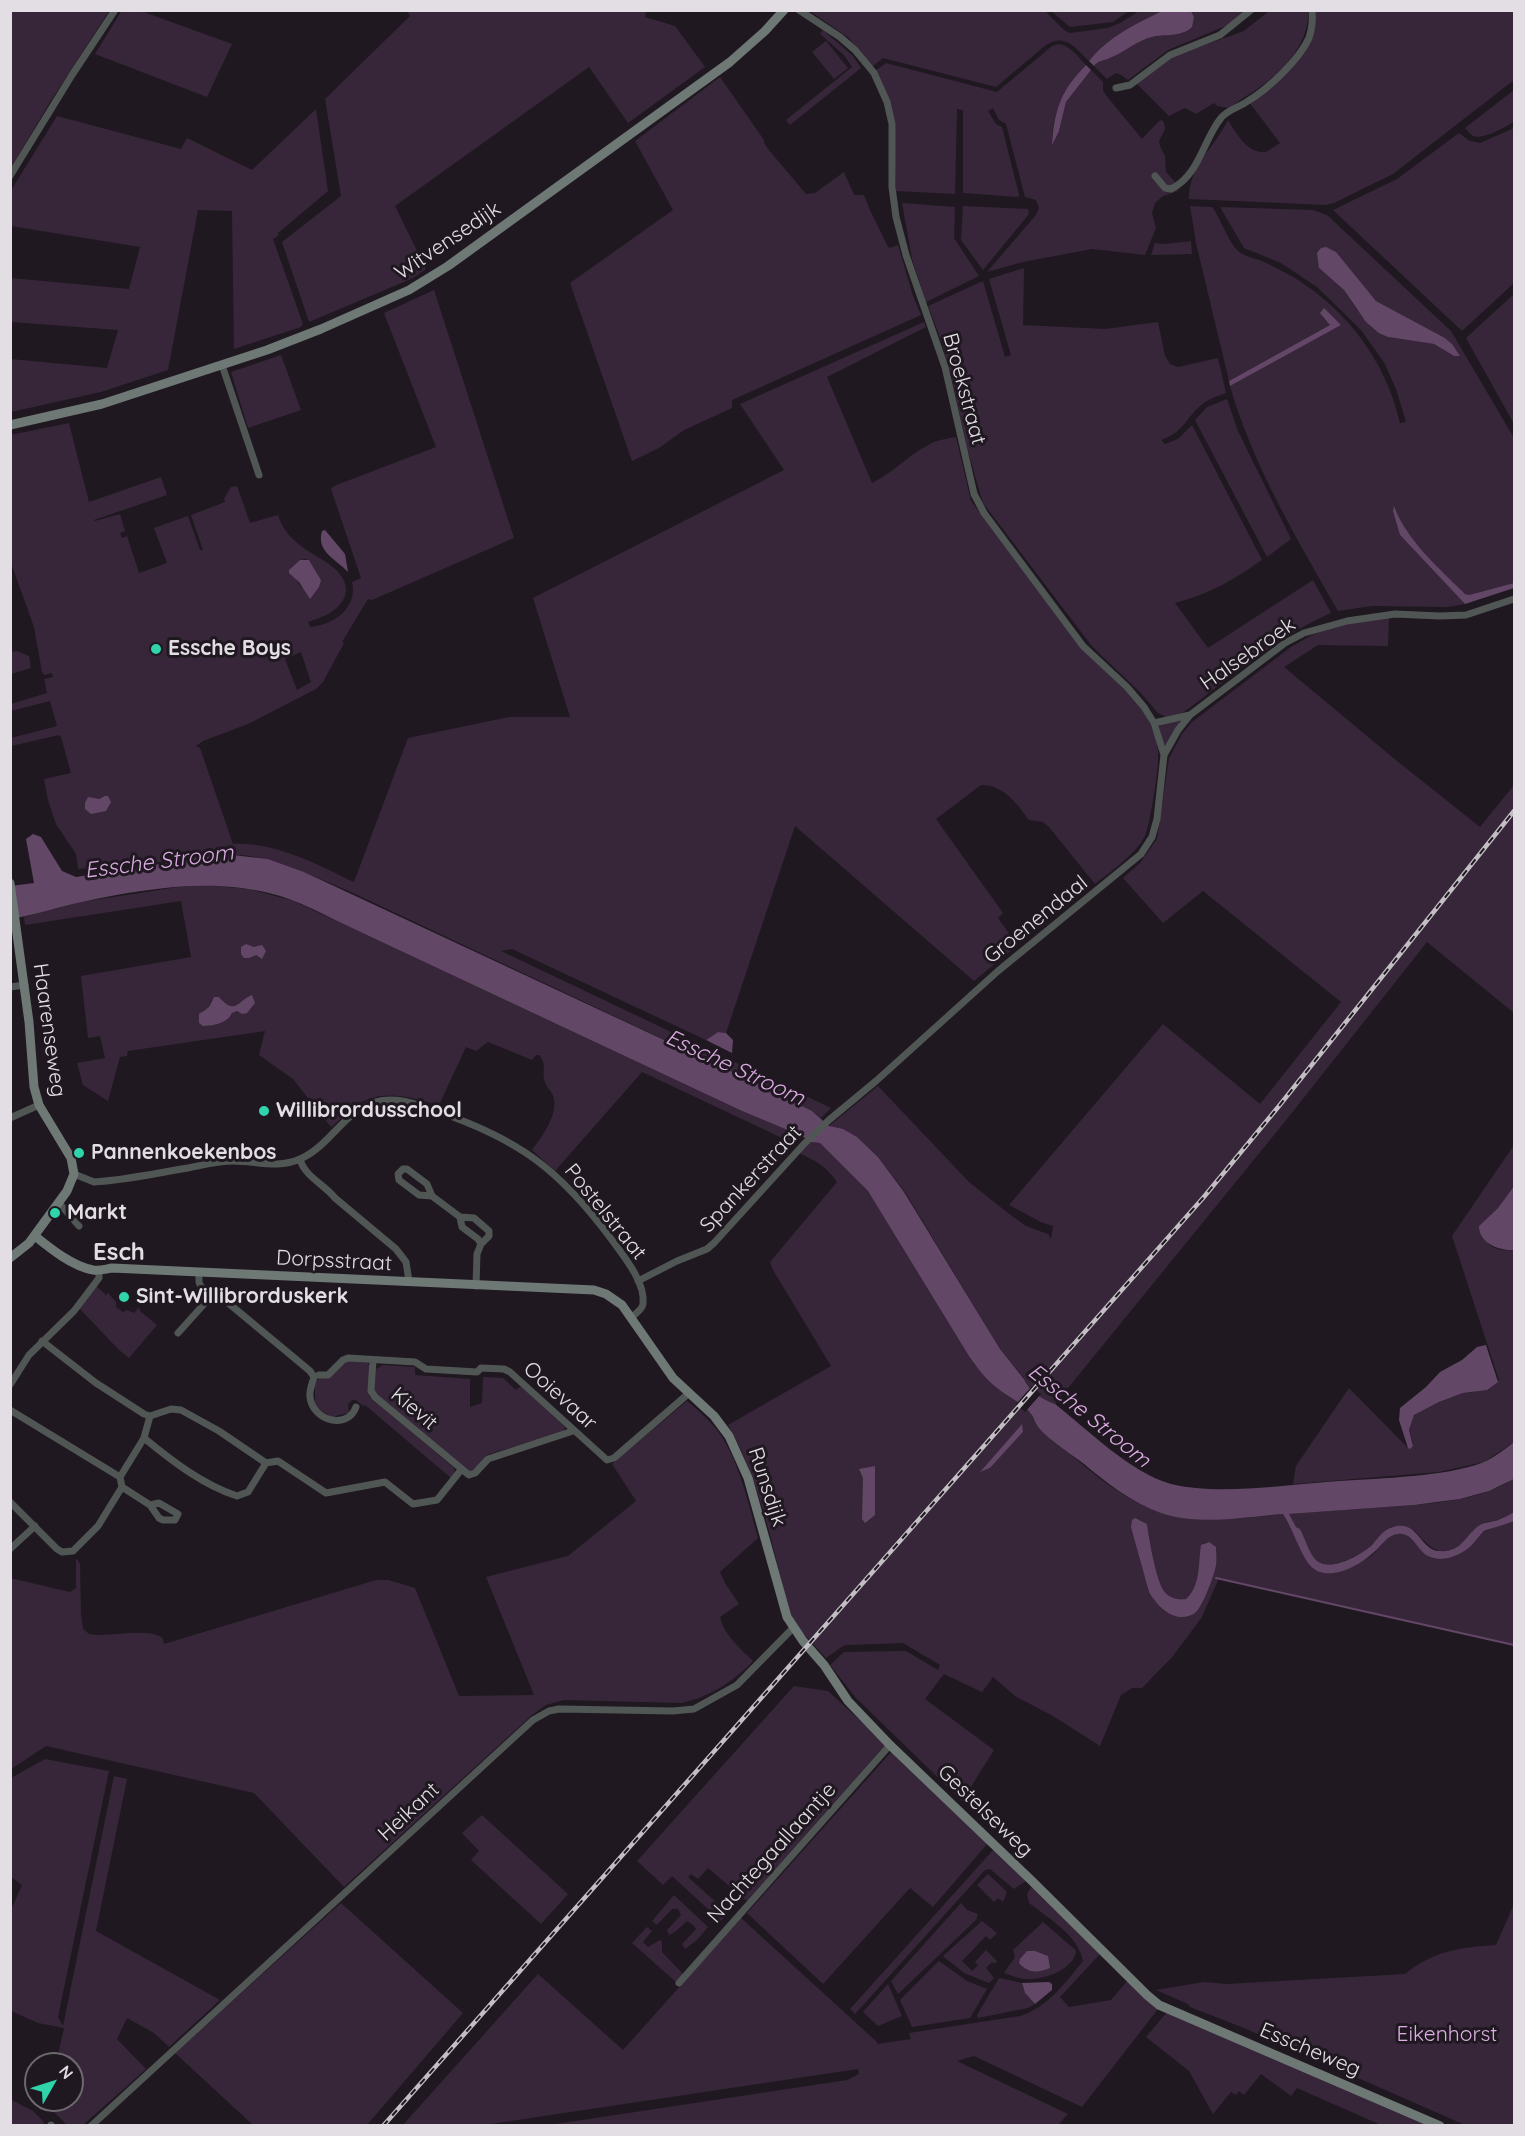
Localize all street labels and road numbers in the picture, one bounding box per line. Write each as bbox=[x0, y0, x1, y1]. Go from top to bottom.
street label: Witvensedijk bbox=[390, 196, 506, 286]
street label: Broekstraat bbox=[937, 330, 991, 448]
street label: Halsebroek bbox=[1196, 612, 1300, 696]
street label: Groenendaal bbox=[979, 871, 1093, 969]
street label: Haarenseweg bbox=[27, 962, 71, 1098]
street label: Spankerstraat bbox=[695, 1120, 807, 1238]
street label: Postelstraat bbox=[559, 1159, 651, 1265]
street label: Dorpsstraat bbox=[275, 1245, 393, 1277]
street label: Ooievaar bbox=[518, 1357, 602, 1435]
street label: Kievit bbox=[386, 1382, 442, 1436]
street label: Runsdijk bbox=[742, 1444, 792, 1530]
street label: Gestelseweg bbox=[932, 1759, 1038, 1863]
street label: Heikant bbox=[373, 1777, 445, 1847]
street label: Nachtegaallaantje bbox=[702, 1778, 842, 1928]
street label: Esscheweg bbox=[1256, 2018, 1364, 2082]

